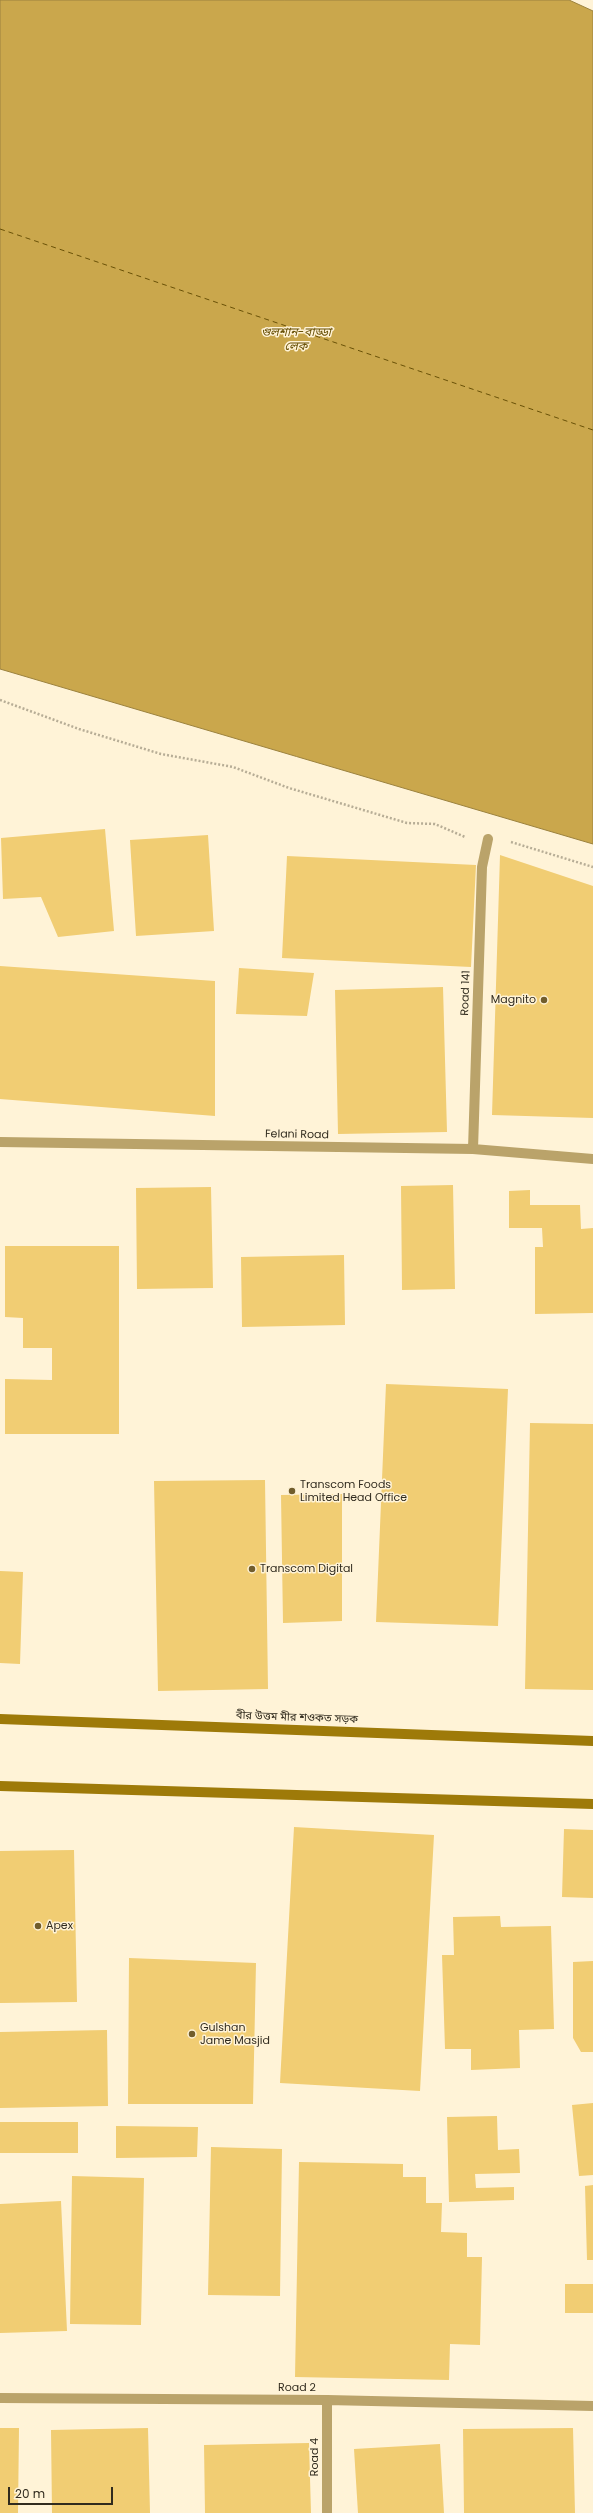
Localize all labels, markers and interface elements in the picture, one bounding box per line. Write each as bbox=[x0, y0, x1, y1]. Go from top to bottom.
water label: গুলশান-বাড্ডা লেক bbox=[261, 326, 331, 354]
street label: Road 141 bbox=[459, 970, 473, 1016]
place label: Magnito bbox=[491, 993, 536, 1007]
marker: Magnito bbox=[539, 995, 549, 1005]
street label: Felani Road bbox=[265, 1128, 329, 1142]
place label: Transcom Foods Limited Head Office bbox=[300, 1478, 407, 1504]
marker: Transcom Foods Limited Head Office bbox=[287, 1486, 297, 1496]
place label: Transcom Digital bbox=[260, 1562, 353, 1576]
marker: Transcom Digital bbox=[247, 1564, 257, 1574]
street label: বীর উত্তম মীর শওকত সড়ক bbox=[236, 1709, 358, 1727]
place label: Apex bbox=[46, 1919, 73, 1933]
marker: Apex bbox=[33, 1921, 43, 1931]
place label: Gulshan Jame Masjid bbox=[200, 2021, 270, 2047]
marker: Gulshan Jame Masjid bbox=[187, 2029, 197, 2039]
street label: Road 2 bbox=[278, 2381, 316, 2395]
street label: Road 4 bbox=[308, 2438, 322, 2476]
scale bar bbox=[10, 2479, 115, 2505]
text: 20 m bbox=[15, 2485, 45, 2502]

